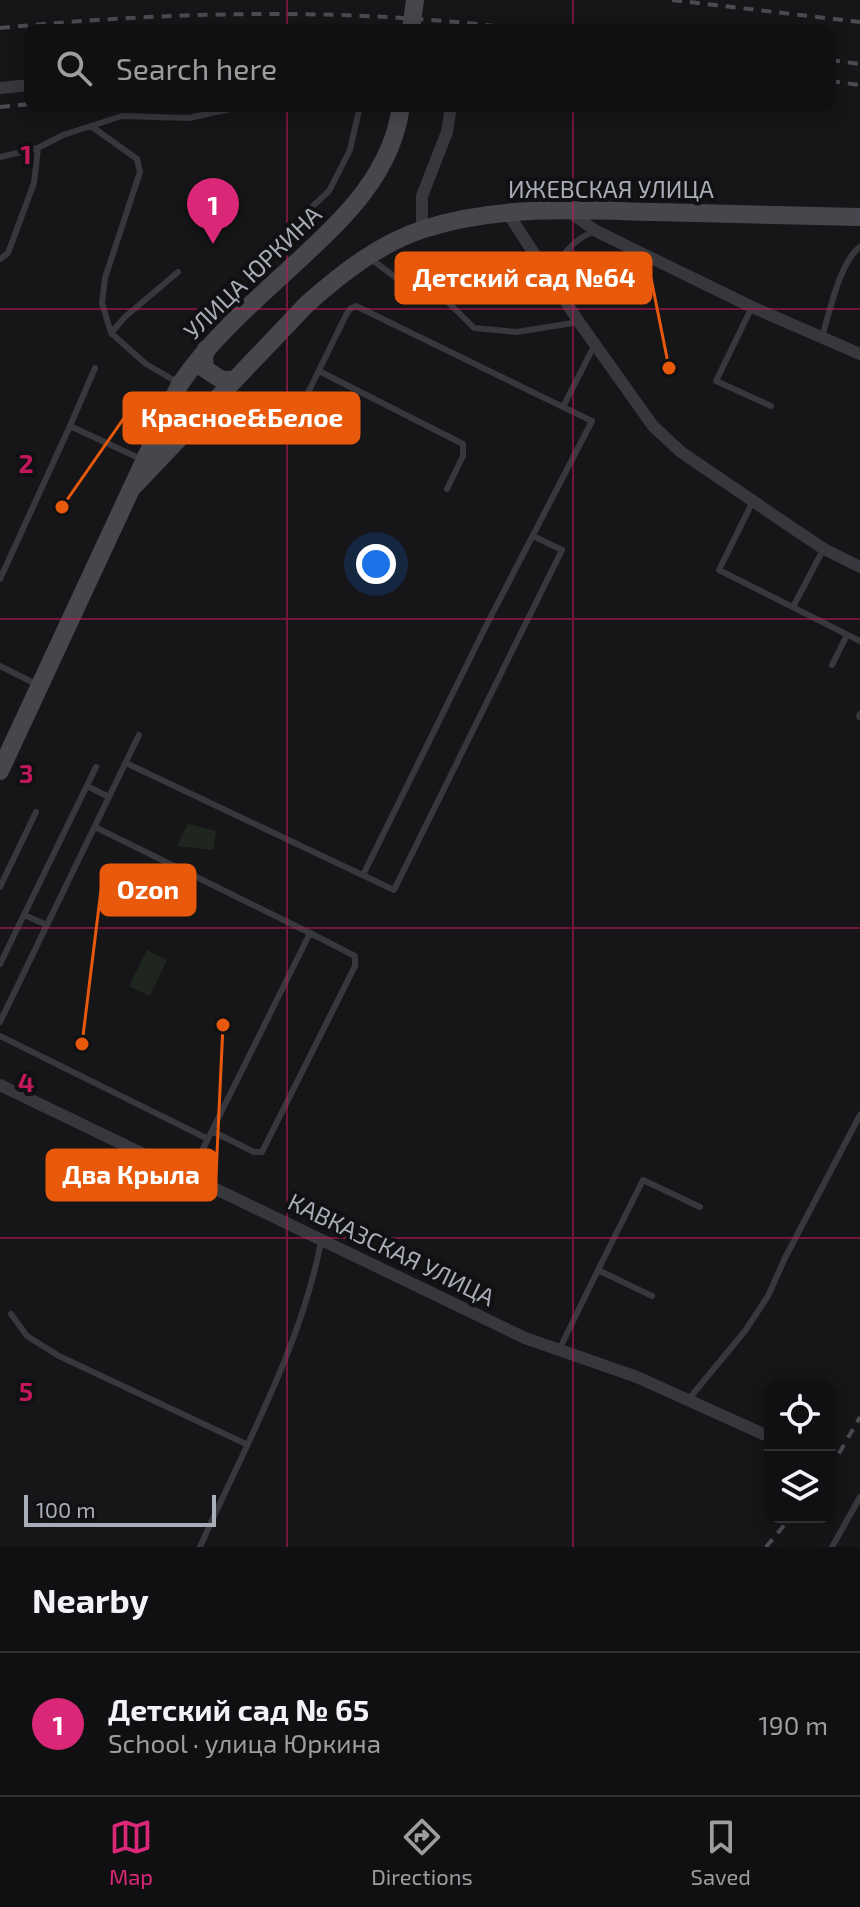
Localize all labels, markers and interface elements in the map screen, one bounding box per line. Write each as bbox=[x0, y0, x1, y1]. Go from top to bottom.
search box bbox=[24, 24, 836, 112]
icon: search bbox=[52, 46, 96, 90]
text: Search here bbox=[116, 50, 277, 86]
text: 1 bbox=[20, 138, 32, 169]
street label: ИЖЕВСКАЯ УЛИЦА bbox=[508, 174, 714, 203]
pin: 1 bbox=[187, 178, 239, 244]
street label: УЛИЦА ЮРКИНА bbox=[177, 199, 327, 345]
callout: Детский сад №64 bbox=[396, 253, 651, 303]
text: Детский сад №64 bbox=[412, 261, 636, 292]
callout: Красное&Белое bbox=[124, 393, 359, 443]
text: Красное&Белое bbox=[141, 401, 343, 432]
text: 2 bbox=[18, 447, 34, 478]
your location bbox=[356, 544, 396, 584]
text: 3 bbox=[19, 757, 33, 788]
callout: Ozon bbox=[101, 865, 195, 915]
text: Ozon bbox=[117, 873, 179, 904]
text: 4 bbox=[18, 1066, 34, 1097]
callout: Два Крыла bbox=[47, 1150, 216, 1200]
text: Два Крыла bbox=[62, 1158, 200, 1189]
street label: КАВКАЗСКАЯ УЛИЦА bbox=[284, 1186, 500, 1311]
text: 5 bbox=[19, 1375, 33, 1406]
map controls bbox=[764, 1379, 836, 1523]
button: locate bbox=[764, 1379, 836, 1451]
button: layers bbox=[764, 1451, 836, 1523]
scale bar bbox=[24, 1491, 216, 1527]
text: 100 m bbox=[36, 1496, 95, 1522]
text: Nearby bbox=[32, 1579, 149, 1620]
text: Детский сад № 65 bbox=[108, 1691, 369, 1727]
text: 1 bbox=[52, 1709, 64, 1740]
text: 190 m bbox=[759, 1709, 828, 1740]
text: School · улица Юркина bbox=[108, 1727, 381, 1758]
tab: Map bbox=[109, 1815, 153, 1889]
tab: Directions bbox=[371, 1815, 473, 1889]
tab: Saved bbox=[691, 1815, 751, 1889]

